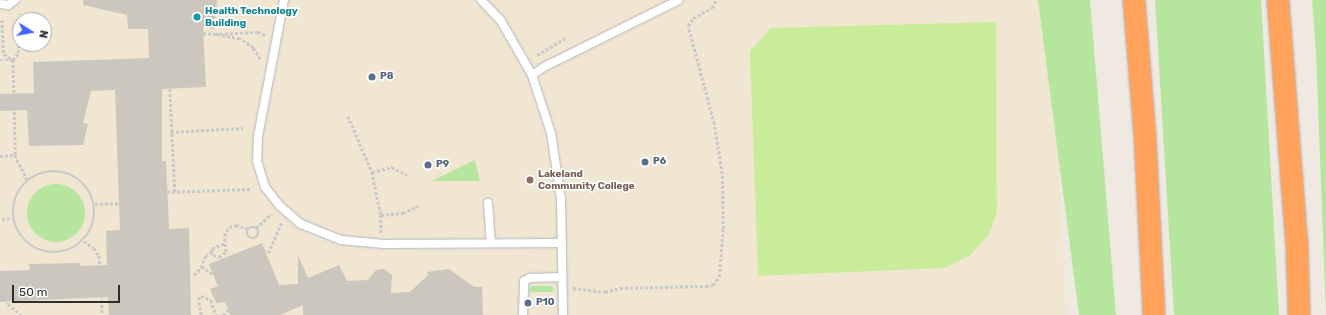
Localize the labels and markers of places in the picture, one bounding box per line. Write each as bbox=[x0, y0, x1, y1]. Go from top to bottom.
place label: Health Technology Building bbox=[205, 5, 298, 28]
marker: Health Technology Building bbox=[192, 12, 202, 22]
place label: P8 bbox=[380, 71, 394, 83]
marker: P8 bbox=[367, 72, 377, 82]
place label: P6 bbox=[653, 156, 666, 168]
marker: P6 bbox=[640, 157, 650, 167]
place label: P9 bbox=[436, 159, 449, 171]
marker: P9 bbox=[423, 160, 433, 170]
place label: Lakeland Community College bbox=[538, 168, 635, 192]
marker: Lakeland Community College bbox=[525, 175, 535, 185]
place label: P10 bbox=[536, 297, 555, 309]
marker: P10 bbox=[523, 298, 533, 308]

